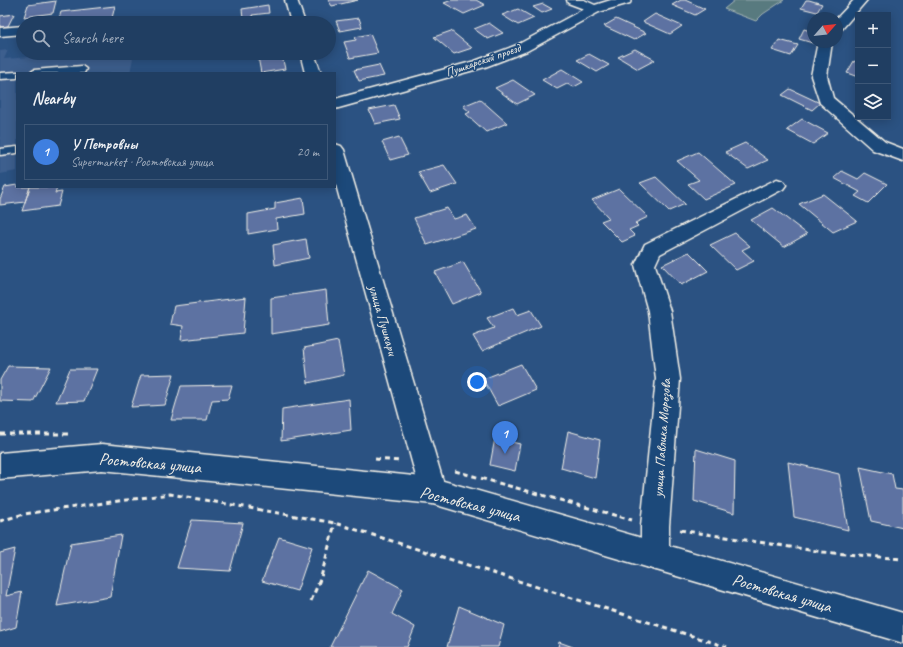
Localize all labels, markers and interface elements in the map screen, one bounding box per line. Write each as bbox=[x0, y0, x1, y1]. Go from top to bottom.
north arrow bbox=[807, 12, 843, 48]
map controls bbox=[855, 12, 891, 120]
button: + bbox=[855, 12, 891, 48]
search box bbox=[16, 16, 336, 60]
icon: search bbox=[30, 27, 52, 49]
text: Search here bbox=[62, 29, 123, 48]
street label: Пушкарский проезд bbox=[444, 39, 524, 80]
button: − bbox=[855, 48, 891, 84]
button: layers bbox=[855, 84, 891, 120]
text: Nearby bbox=[32, 88, 75, 109]
text: У Петровны bbox=[71, 135, 137, 154]
text: 1 bbox=[43, 144, 49, 160]
text: 20 m bbox=[297, 144, 319, 160]
text: Supermarket · Ростовская улица bbox=[71, 154, 213, 170]
street label: улица Пушкари bbox=[365, 282, 402, 359]
your location bbox=[467, 372, 487, 392]
street label: улица Павлика Морозова bbox=[649, 377, 675, 499]
pin: 1 bbox=[492, 421, 518, 454]
street label: Ростовская улица bbox=[98, 448, 203, 478]
street label: Ростовская улица bbox=[418, 481, 524, 527]
street label: Ростовская улица bbox=[730, 569, 836, 618]

